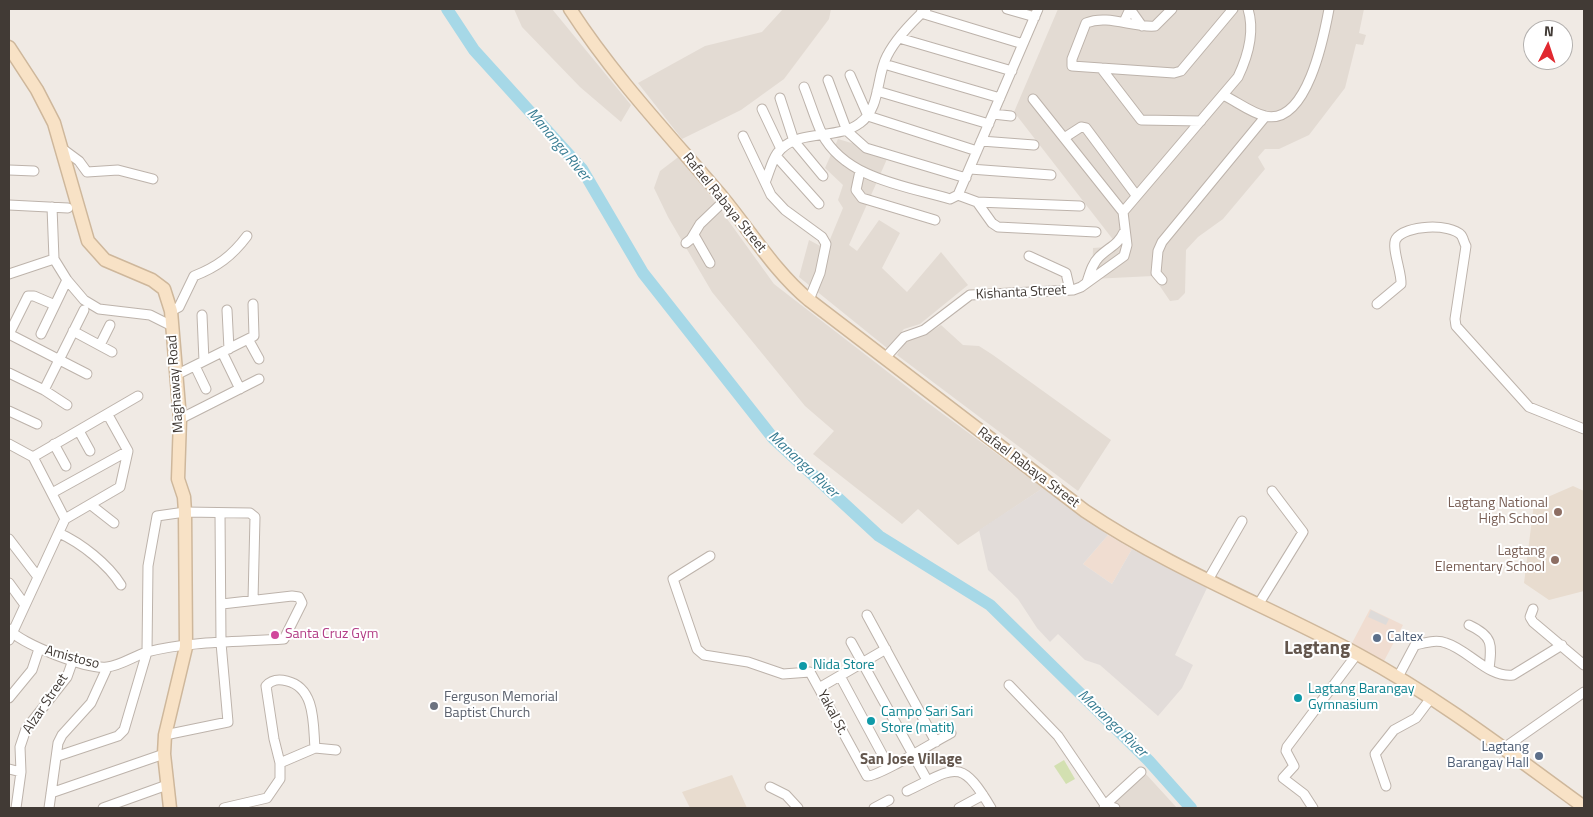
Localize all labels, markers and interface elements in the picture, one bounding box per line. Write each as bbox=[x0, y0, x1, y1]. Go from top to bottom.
north arrow bbox=[1523, 20, 1573, 70]
text: N bbox=[1543, 20, 1555, 41]
water label: Mananga River bbox=[522, 105, 594, 185]
street label: Rafael Rabaya Street bbox=[679, 150, 769, 256]
street label: Kishanta Street bbox=[975, 282, 1067, 304]
street label: Maghaway Road bbox=[164, 334, 188, 434]
street label: Rafael Rabaya Street bbox=[974, 424, 1082, 512]
water label: Mananga River bbox=[764, 428, 842, 502]
place label: Lagtang National High School bbox=[1448, 496, 1548, 528]
marker: Lagtang National High School bbox=[1552, 506, 1564, 518]
place label: Lagtang Elementary School bbox=[1435, 544, 1545, 576]
marker: Lagtang Elementary School bbox=[1549, 554, 1561, 566]
place label: Santa Cruz Gym bbox=[285, 627, 378, 643]
marker: Santa Cruz Gym bbox=[269, 629, 281, 641]
place label: Caltex bbox=[1387, 630, 1423, 646]
marker: Caltex bbox=[1371, 632, 1383, 644]
district label: Lagtang bbox=[1284, 638, 1350, 660]
street label: Amistoso bbox=[43, 643, 101, 673]
place label: Nida Store bbox=[813, 658, 875, 674]
marker: Nida Store bbox=[797, 660, 809, 672]
street label: Alzar Street bbox=[20, 671, 72, 737]
place label: Lagtang Barangay Gymnasium bbox=[1308, 682, 1415, 714]
street label: Yakal St. bbox=[813, 687, 851, 739]
water label: Mananga River bbox=[1074, 687, 1150, 761]
place label: Ferguson Memorial Baptist Church bbox=[444, 690, 558, 722]
marker: Lagtang Barangay Gymnasium bbox=[1292, 692, 1304, 704]
marker: Ferguson Memorial Baptist Church bbox=[428, 700, 440, 712]
place label: Campo Sari Sari Store (matit) bbox=[881, 705, 973, 738]
marker: Campo Sari Sari Store (matit) bbox=[865, 715, 877, 727]
place label: Lagtang Barangay Hall bbox=[1447, 740, 1529, 772]
marker: Lagtang Barangay Hall bbox=[1533, 750, 1545, 762]
district label: San Jose Village bbox=[860, 751, 962, 769]

